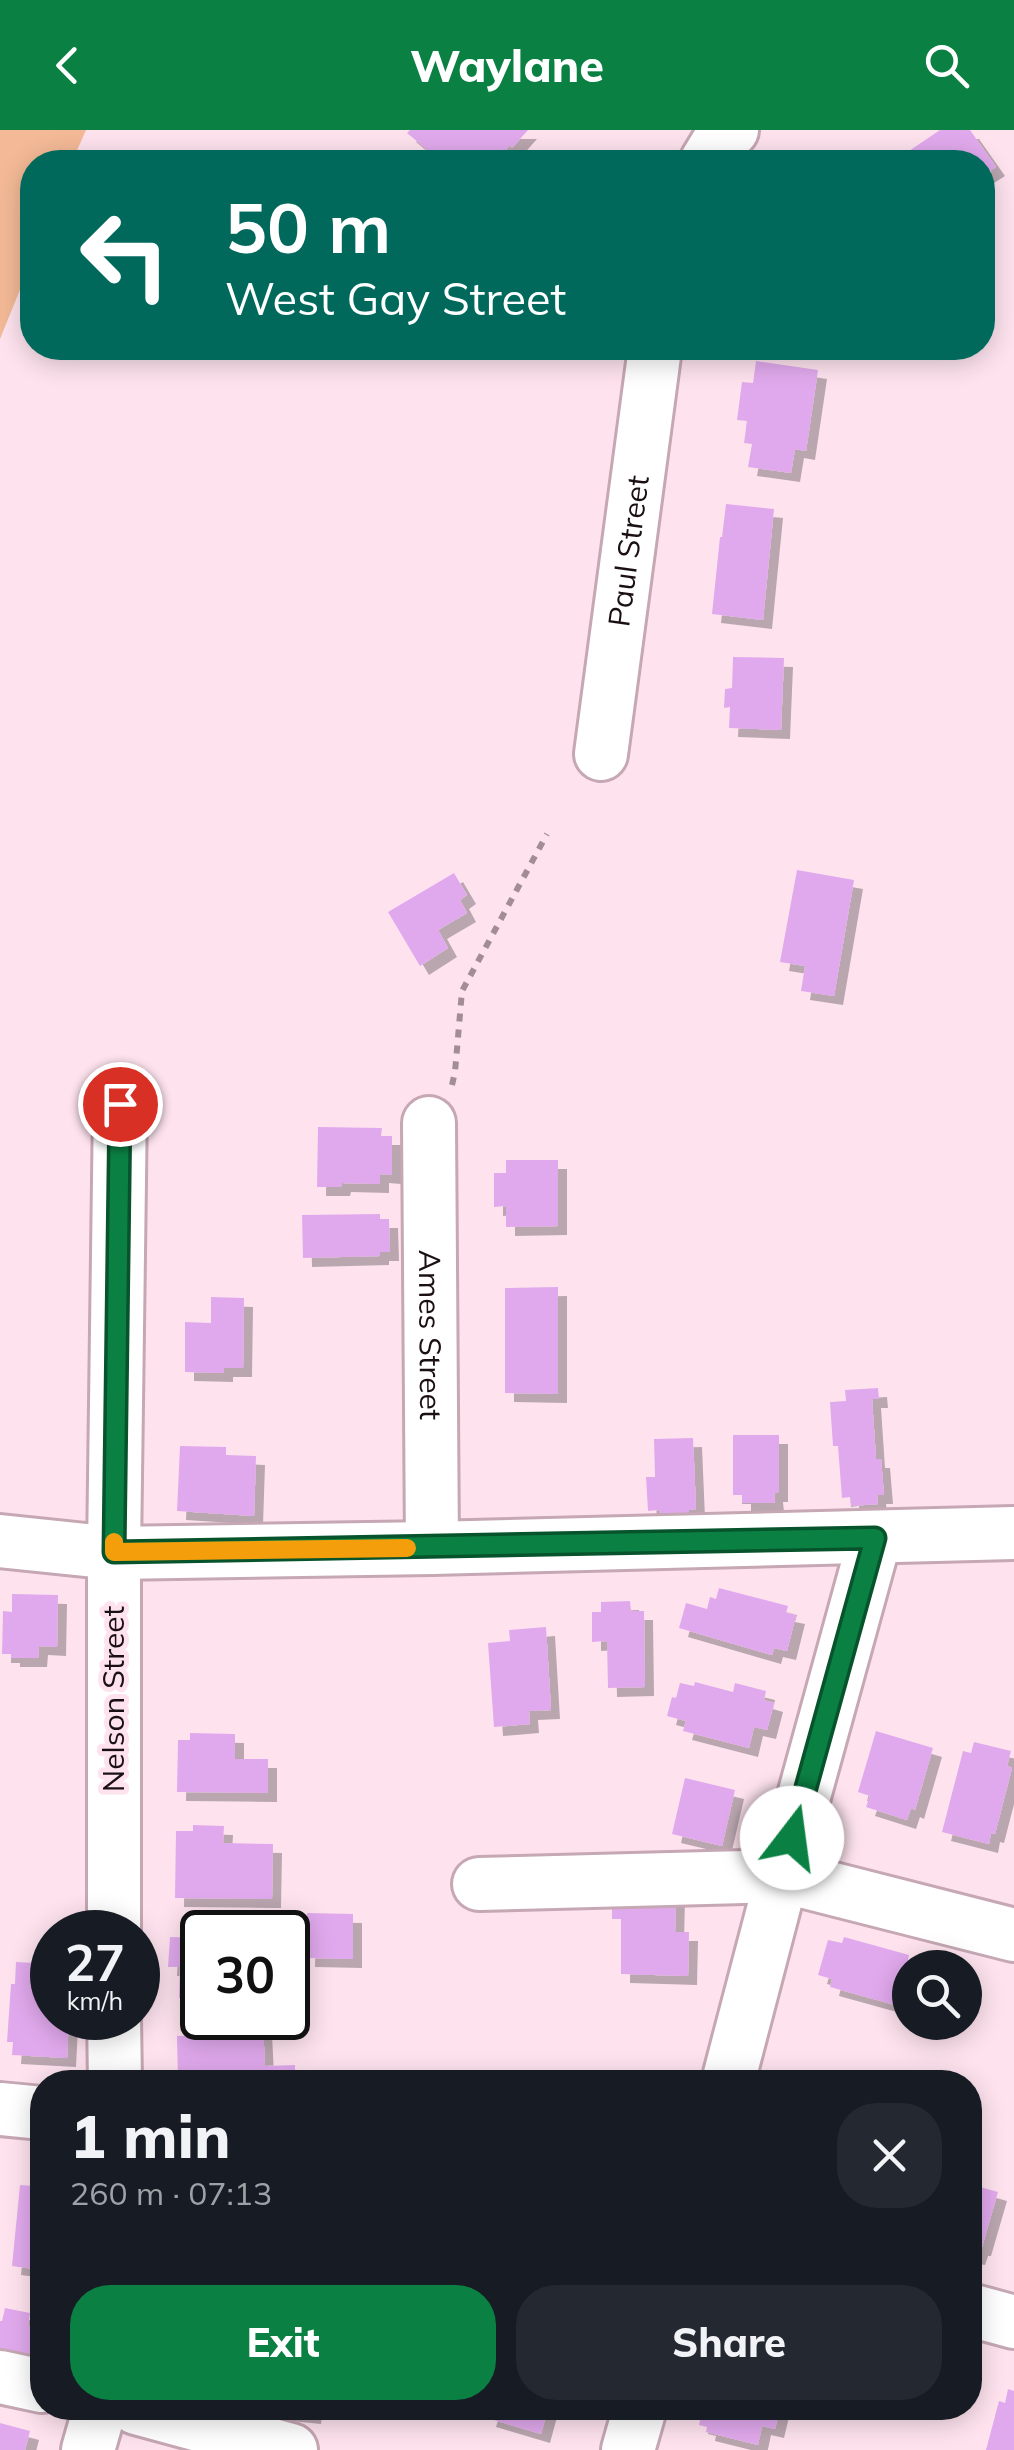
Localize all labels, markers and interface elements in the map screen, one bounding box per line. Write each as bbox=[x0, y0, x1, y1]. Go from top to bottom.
text: Waylane bbox=[410, 37, 604, 93]
icon: back bbox=[40, 38, 95, 93]
icon: search bbox=[919, 38, 974, 93]
text: 50 m bbox=[225, 183, 391, 271]
icon: left bbox=[60, 190, 190, 320]
text: West Gay Street bbox=[225, 270, 566, 326]
street label: Paul Street bbox=[599, 473, 657, 629]
pin bbox=[78, 1062, 163, 1147]
icon: arrive bbox=[93, 1077, 148, 1132]
street label: Ames Street bbox=[411, 1250, 450, 1420]
street label: Nelson Street bbox=[94, 1606, 132, 1792]
position arrow bbox=[740, 1786, 844, 1890]
speed limit sign: 30 bbox=[180, 1910, 310, 2040]
text: 27 bbox=[65, 1931, 125, 1994]
map controls bbox=[892, 1950, 982, 2040]
button: search bbox=[892, 1950, 982, 2040]
text: km/h bbox=[67, 1985, 123, 2016]
text: 1 min bbox=[70, 2098, 231, 2173]
button: close bbox=[837, 2103, 942, 2208]
text: 260 m · 07:13 bbox=[70, 2173, 272, 2213]
button: Exit bbox=[70, 2285, 496, 2400]
button: Share bbox=[516, 2285, 942, 2400]

